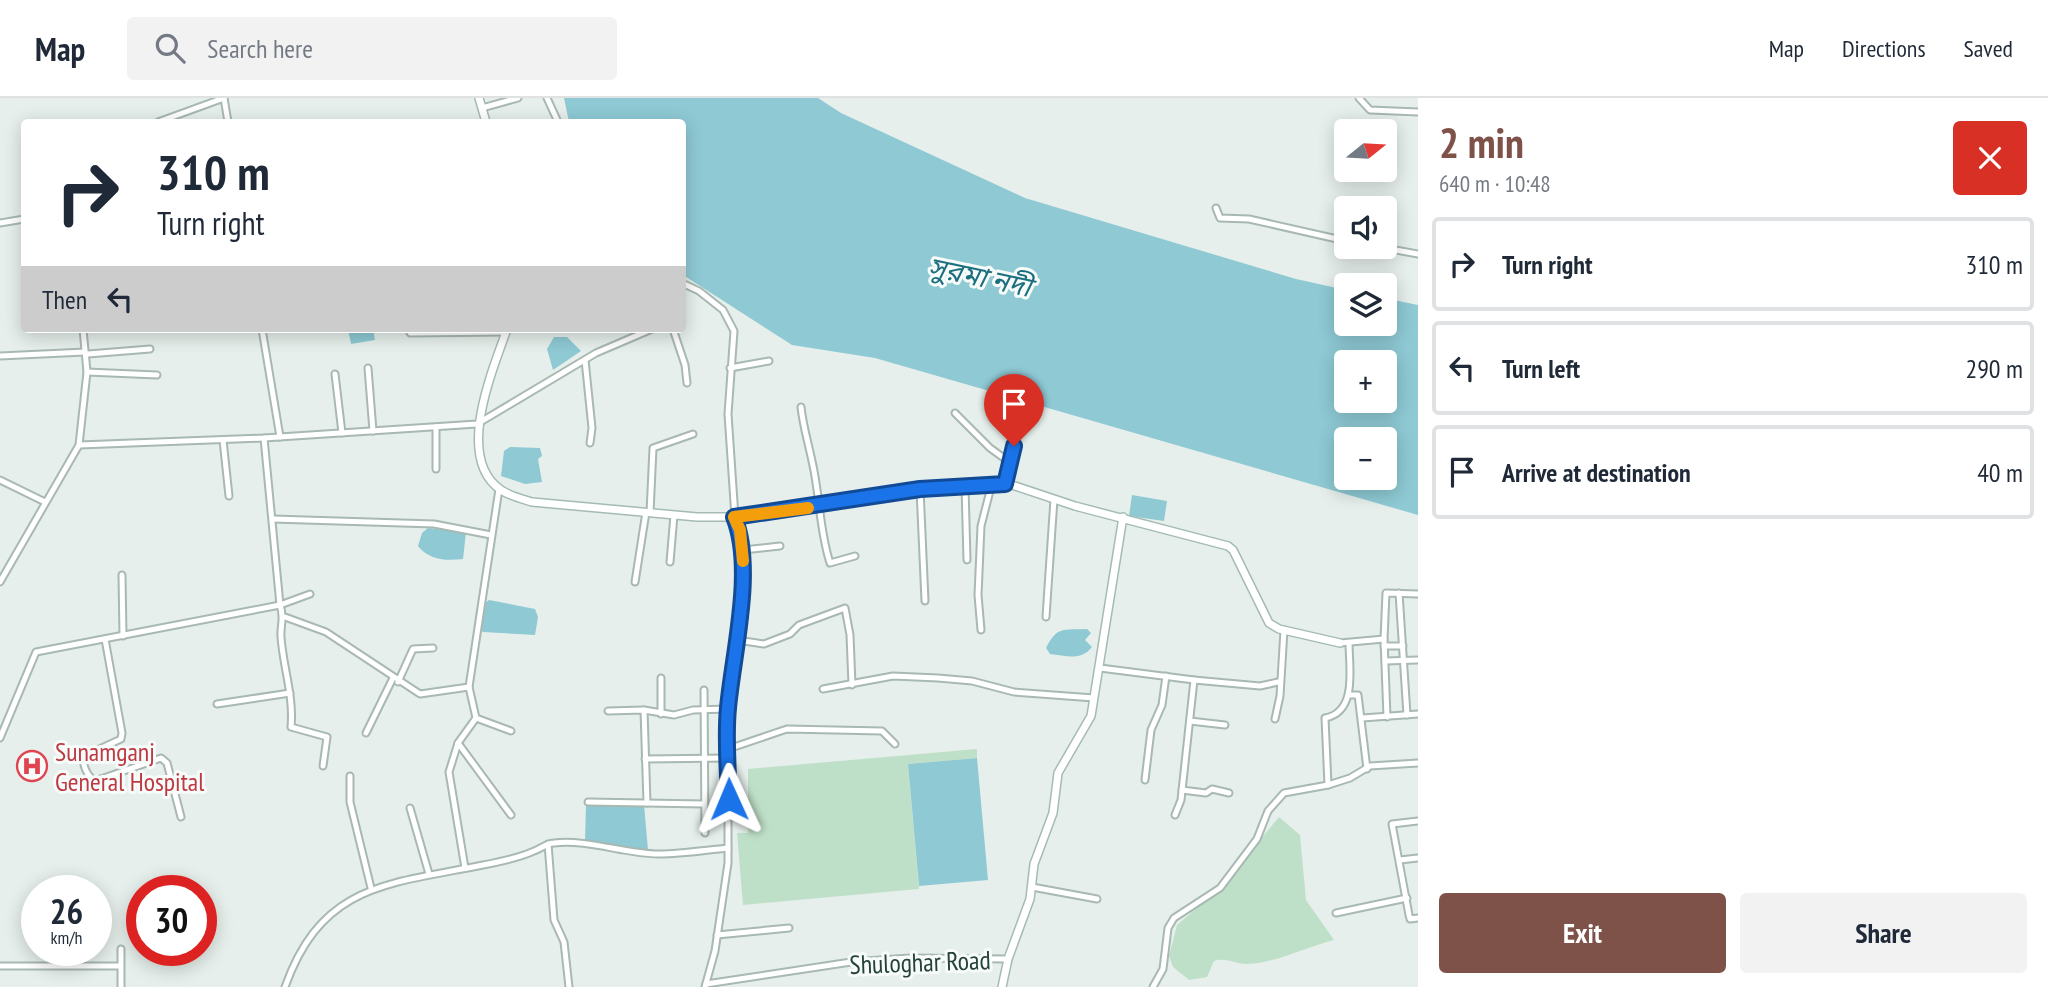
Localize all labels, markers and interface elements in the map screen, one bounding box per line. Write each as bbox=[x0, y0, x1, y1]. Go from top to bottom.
search box bbox=[127, 17, 617, 80]
text: Map bbox=[35, 27, 85, 70]
icon: search bbox=[151, 29, 189, 67]
text: Search here bbox=[207, 32, 313, 65]
text: Map bbox=[1769, 33, 1804, 64]
text: Directions bbox=[1842, 33, 1926, 64]
text: Saved bbox=[1964, 33, 2013, 64]
text: 2 min bbox=[1439, 115, 1524, 170]
north arrow bbox=[1334, 119, 1396, 182]
map controls bbox=[1334, 119, 1397, 490]
button: close bbox=[1953, 121, 2027, 195]
text: 310 m bbox=[157, 140, 270, 204]
icon: right bbox=[42, 147, 133, 238]
text: 640 m · 10:48 bbox=[1439, 169, 1551, 198]
button: sound bbox=[1334, 196, 1397, 259]
text: Turn right bbox=[157, 202, 265, 244]
icon: right bbox=[1443, 245, 1481, 283]
water label: সুরমা নদী bbox=[925, 247, 1040, 306]
text: Turn right bbox=[1502, 248, 1593, 281]
text: 310 m bbox=[1965, 248, 2023, 281]
button: layers bbox=[1334, 273, 1397, 336]
icon: left bbox=[101, 280, 139, 318]
text: Then bbox=[42, 283, 87, 316]
icon: left bbox=[1443, 349, 1481, 387]
button: + bbox=[1334, 350, 1397, 413]
text: Turn left bbox=[1502, 352, 1580, 385]
text: 290 m bbox=[1965, 352, 2023, 385]
pin bbox=[984, 374, 1044, 446]
icon: arrive bbox=[995, 385, 1033, 423]
button: − bbox=[1334, 427, 1397, 490]
icon: arrive bbox=[1443, 453, 1481, 491]
text: Arrive at destination bbox=[1502, 456, 1691, 489]
text: 40 m bbox=[1977, 456, 2023, 489]
place label: Sunamganj General Hospital bbox=[55, 735, 204, 798]
hospital icon: Sunamganj General Hospital bbox=[15, 749, 49, 783]
position arrow bbox=[692, 762, 766, 836]
speed limit sign: 30 bbox=[126, 875, 217, 966]
text: 26 bbox=[50, 888, 83, 934]
button: Exit bbox=[1439, 893, 1726, 973]
button: Share bbox=[1740, 893, 2027, 973]
text: km/h bbox=[51, 926, 82, 949]
street label: Shuloghar Road bbox=[849, 943, 991, 981]

